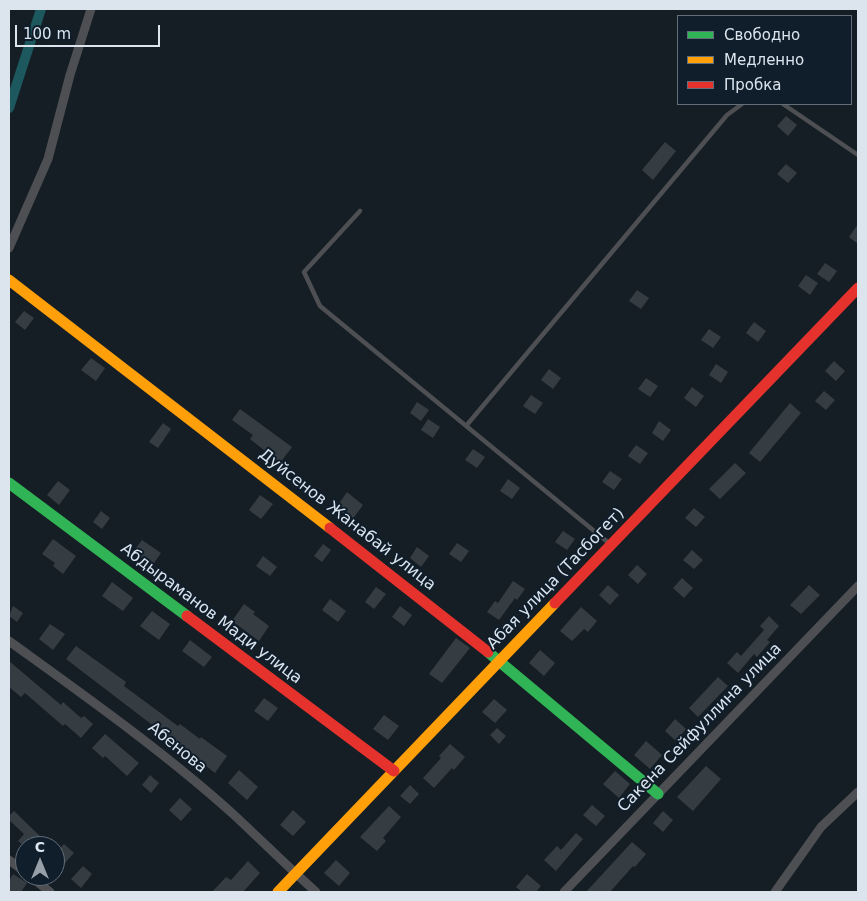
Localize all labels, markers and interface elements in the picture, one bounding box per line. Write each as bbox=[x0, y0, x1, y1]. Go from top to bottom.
scale bar bbox=[18, 15, 162, 47]
legend bbox=[677, 15, 852, 105]
text: 100 m bbox=[23, 25, 71, 43]
text: Свободно bbox=[724, 26, 800, 44]
text: Медленно bbox=[724, 51, 804, 69]
text: Пробка bbox=[724, 76, 781, 94]
street label: Дуйсенов Жанабай улица bbox=[255, 445, 439, 595]
street label: Абая улица (Тасбогет) bbox=[483, 504, 629, 654]
street label: Абдыраманов Мади улица bbox=[117, 540, 305, 688]
street label: Сакена Сейфуллина улица bbox=[614, 640, 786, 816]
street label: Абенова bbox=[144, 718, 210, 778]
north arrow bbox=[15, 836, 65, 886]
text: С bbox=[35, 839, 45, 855]

